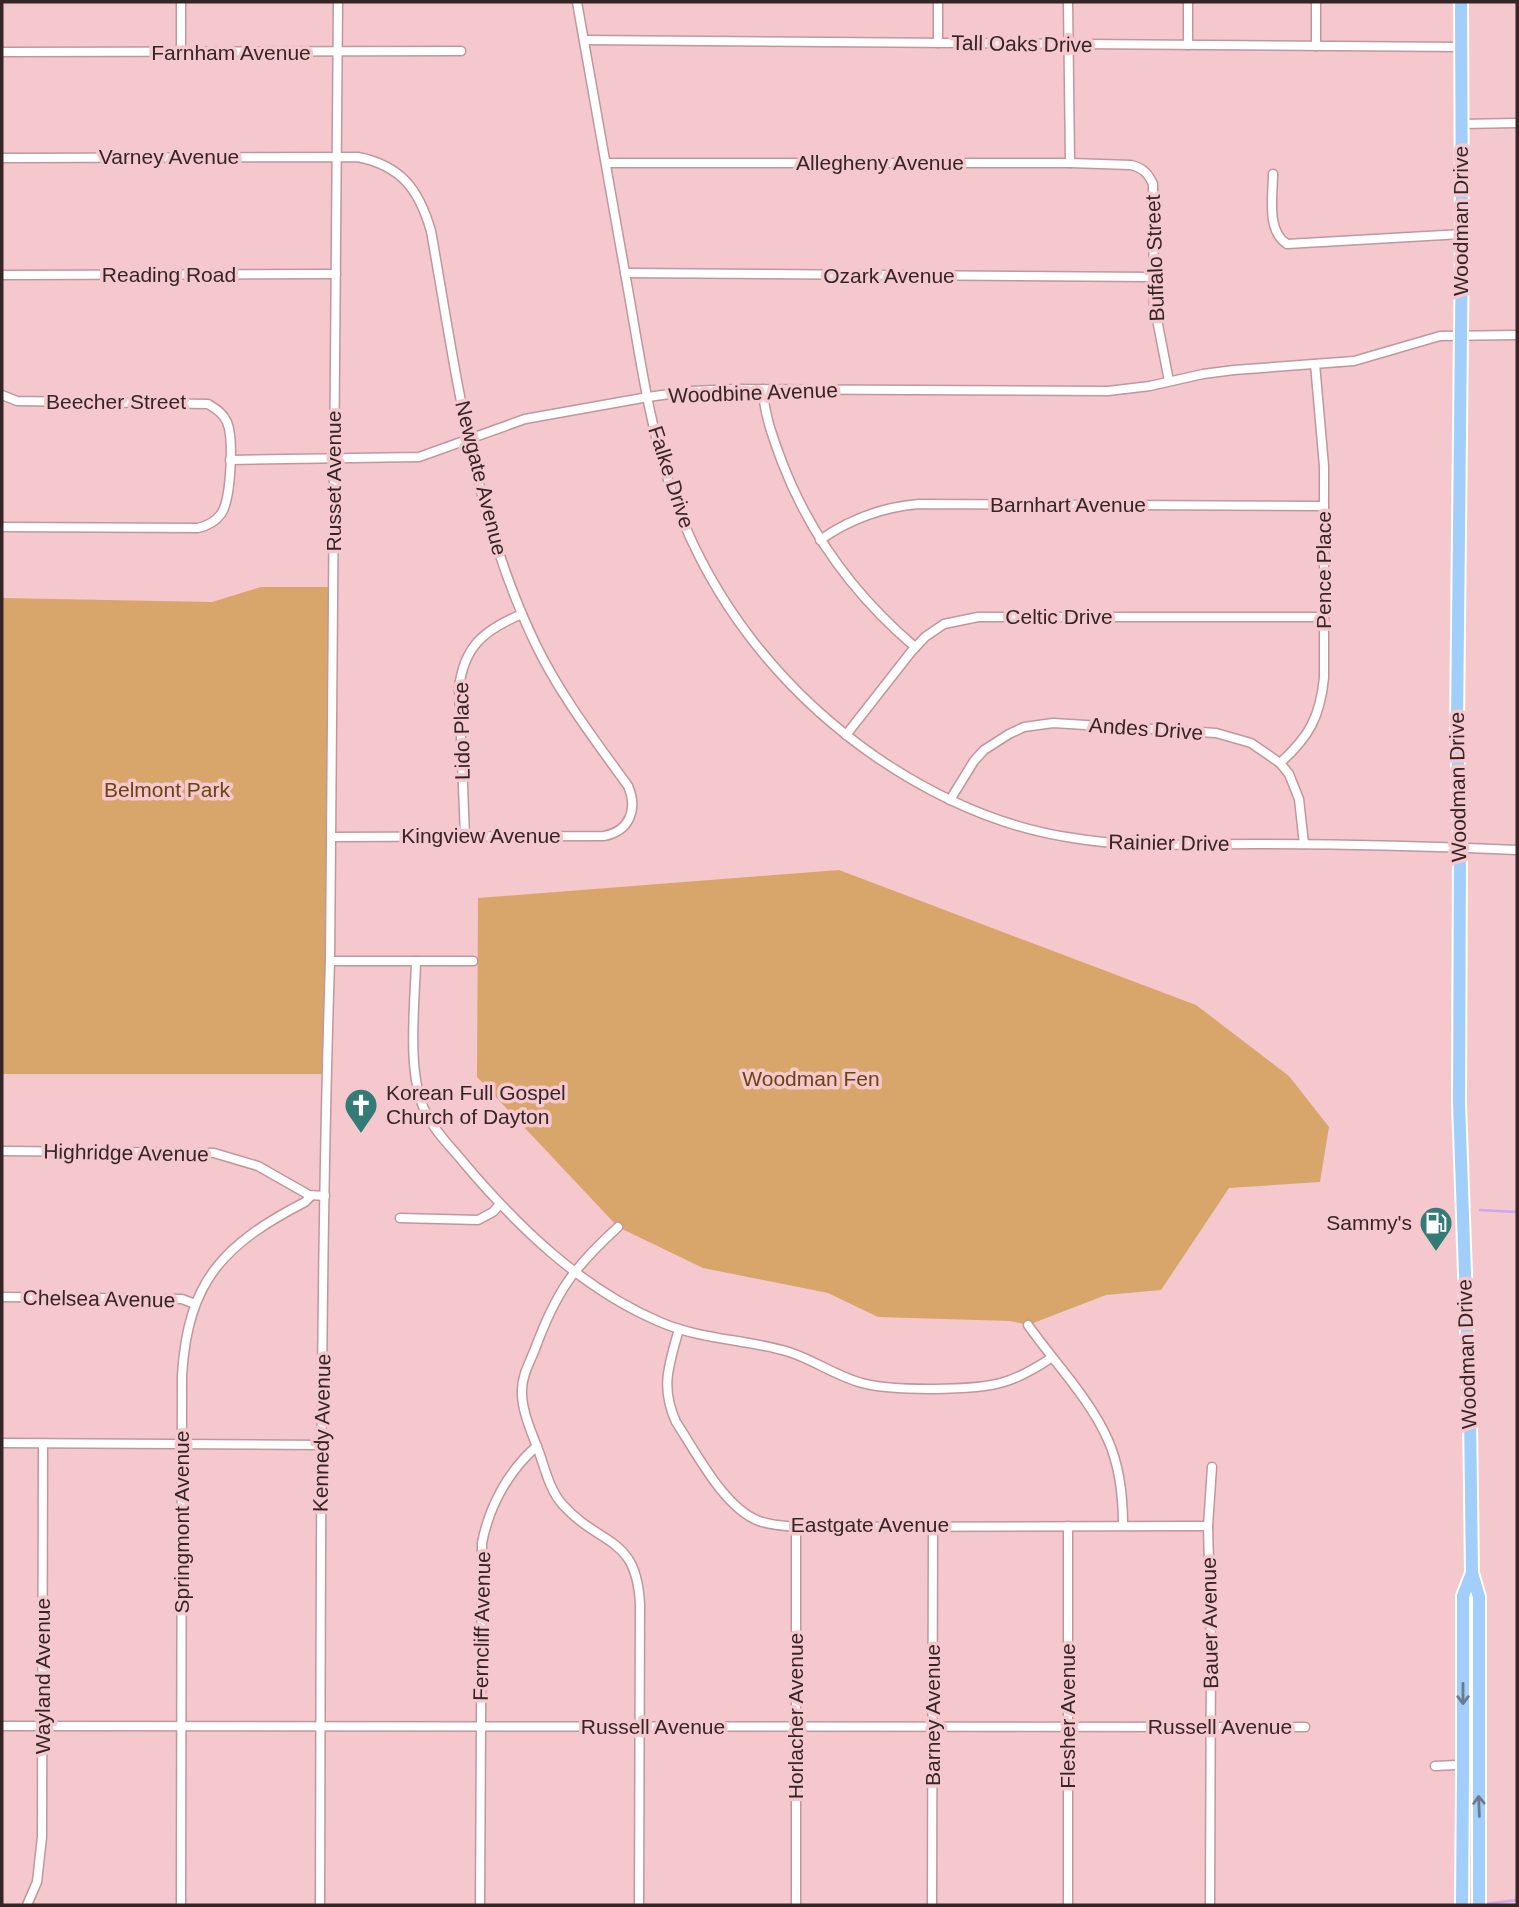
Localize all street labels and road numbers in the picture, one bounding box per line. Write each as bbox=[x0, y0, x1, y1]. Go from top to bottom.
street label: Tall Oaks Drive bbox=[951, 31, 1093, 56]
street label: Farnham Avenue bbox=[151, 41, 311, 64]
street label: Varney Avenue bbox=[99, 145, 239, 168]
street label: Woodman Drive bbox=[1449, 146, 1472, 296]
street label: Allegheny Avenue bbox=[796, 151, 964, 174]
street label: Buffalo Street bbox=[1141, 194, 1168, 322]
street label: Reading Road bbox=[102, 263, 236, 286]
street label: Ozark Avenue bbox=[823, 264, 955, 287]
street label: Woodbine Avenue bbox=[668, 378, 838, 407]
street label: Beecher Street bbox=[46, 390, 186, 413]
street label: Newgate Avenue bbox=[451, 398, 512, 558]
street label: Russet Avenue bbox=[322, 411, 345, 551]
street label: Falke Drive bbox=[644, 423, 699, 531]
street label: Barnhart Avenue bbox=[990, 493, 1146, 516]
street label: Pence Place bbox=[1312, 511, 1335, 629]
street label: Celtic Drive bbox=[1005, 605, 1113, 628]
street label: Lido Place bbox=[449, 682, 474, 780]
street label: Woodman Drive bbox=[1445, 712, 1470, 862]
street label: Andes Drive bbox=[1088, 713, 1204, 744]
street label: Kingview Avenue bbox=[401, 824, 561, 847]
street label: Rainier Drive bbox=[1108, 830, 1230, 855]
street label: Highridge Avenue bbox=[43, 1140, 209, 1165]
street label: Woodman Drive bbox=[1452, 1279, 1481, 1429]
street label: Chelsea Avenue bbox=[23, 1286, 175, 1311]
street label: Kennedy Avenue bbox=[309, 1354, 334, 1512]
street label: Springmont Avenue bbox=[170, 1431, 193, 1613]
street label: Eastgate Avenue bbox=[791, 1513, 949, 1536]
street label: Ferncliff Avenue bbox=[469, 1551, 494, 1701]
street label: Bauer Avenue bbox=[1197, 1557, 1222, 1689]
street label: Wayland Avenue bbox=[31, 1598, 54, 1754]
street label: Horlacher Avenue bbox=[784, 1633, 807, 1799]
street label: Flesher Avenue bbox=[1056, 1643, 1079, 1789]
street label: Barney Avenue bbox=[921, 1644, 944, 1786]
street label: Russell Avenue bbox=[581, 1715, 725, 1738]
street label: Russell Avenue bbox=[1148, 1715, 1292, 1738]

